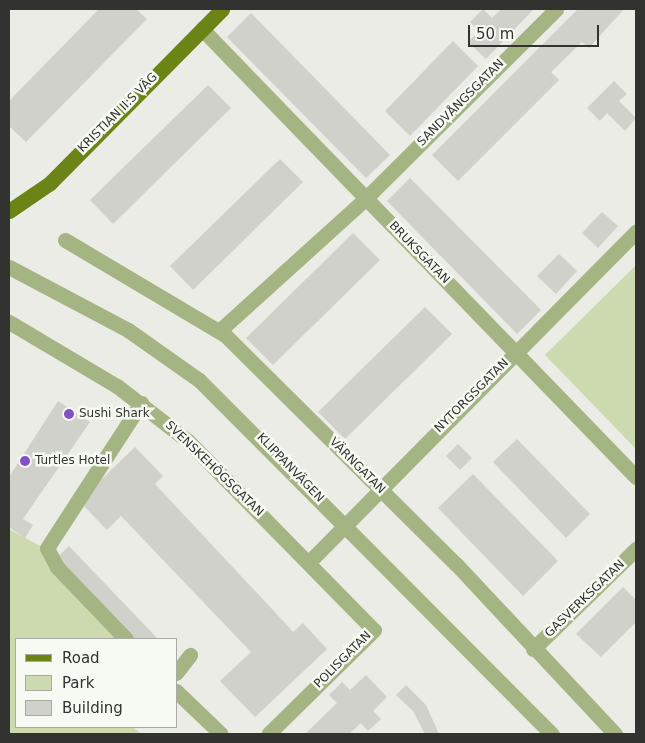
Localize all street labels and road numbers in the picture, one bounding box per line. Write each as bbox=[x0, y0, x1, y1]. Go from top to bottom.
street label: SANDVÅNGSGATAN bbox=[415, 57, 507, 149]
street label: KRISTIAN II:S VÄG bbox=[75, 70, 161, 156]
street label: BRUKSGATAN bbox=[386, 219, 452, 287]
street label: NYTORGSGATAN bbox=[432, 356, 512, 436]
street label: SVENSKEHÖGSGATAN bbox=[162, 418, 266, 520]
street label: KLIPPANVÄGEN bbox=[253, 431, 327, 505]
street label: VÄRNGATAN bbox=[326, 435, 388, 497]
street label: GASVERKSGATAN bbox=[542, 557, 628, 641]
street label: POLISGATAN bbox=[312, 629, 374, 691]

